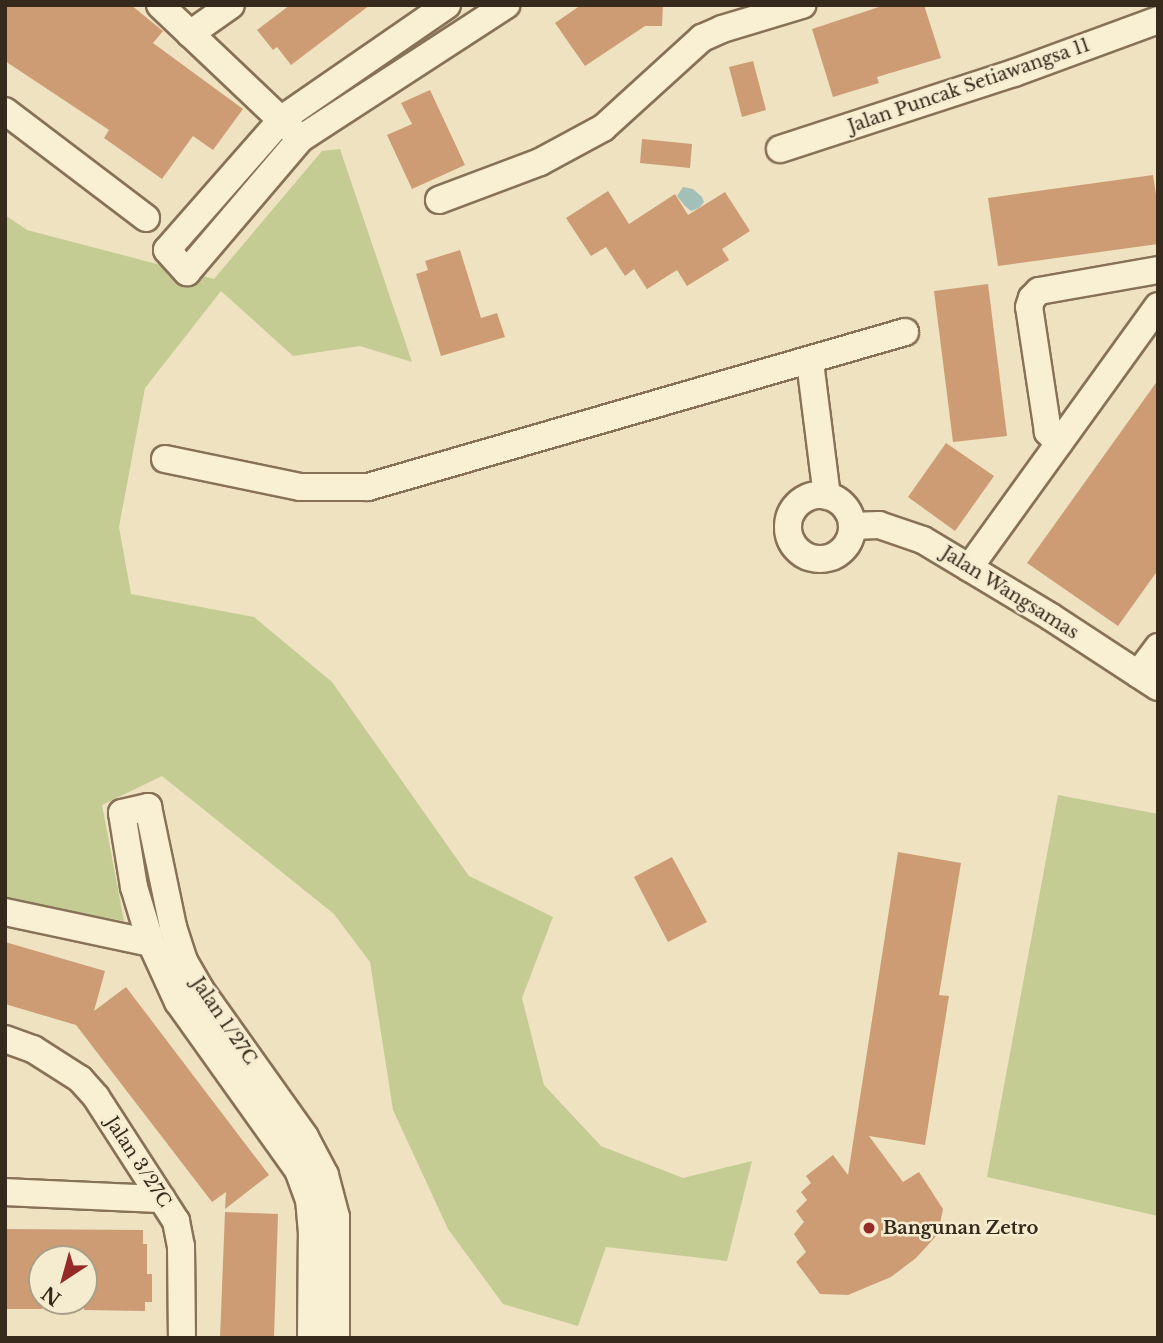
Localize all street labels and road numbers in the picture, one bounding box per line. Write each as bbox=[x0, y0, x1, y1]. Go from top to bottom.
street label: Jalan Puncak Setiawangsa 11 bbox=[845, 34, 1093, 138]
street label: Jalan Wangsamas bbox=[937, 542, 1083, 644]
street label: Jalan 1/27C bbox=[187, 973, 261, 1069]
street label: Jalan 3/27C bbox=[101, 1113, 175, 1211]

